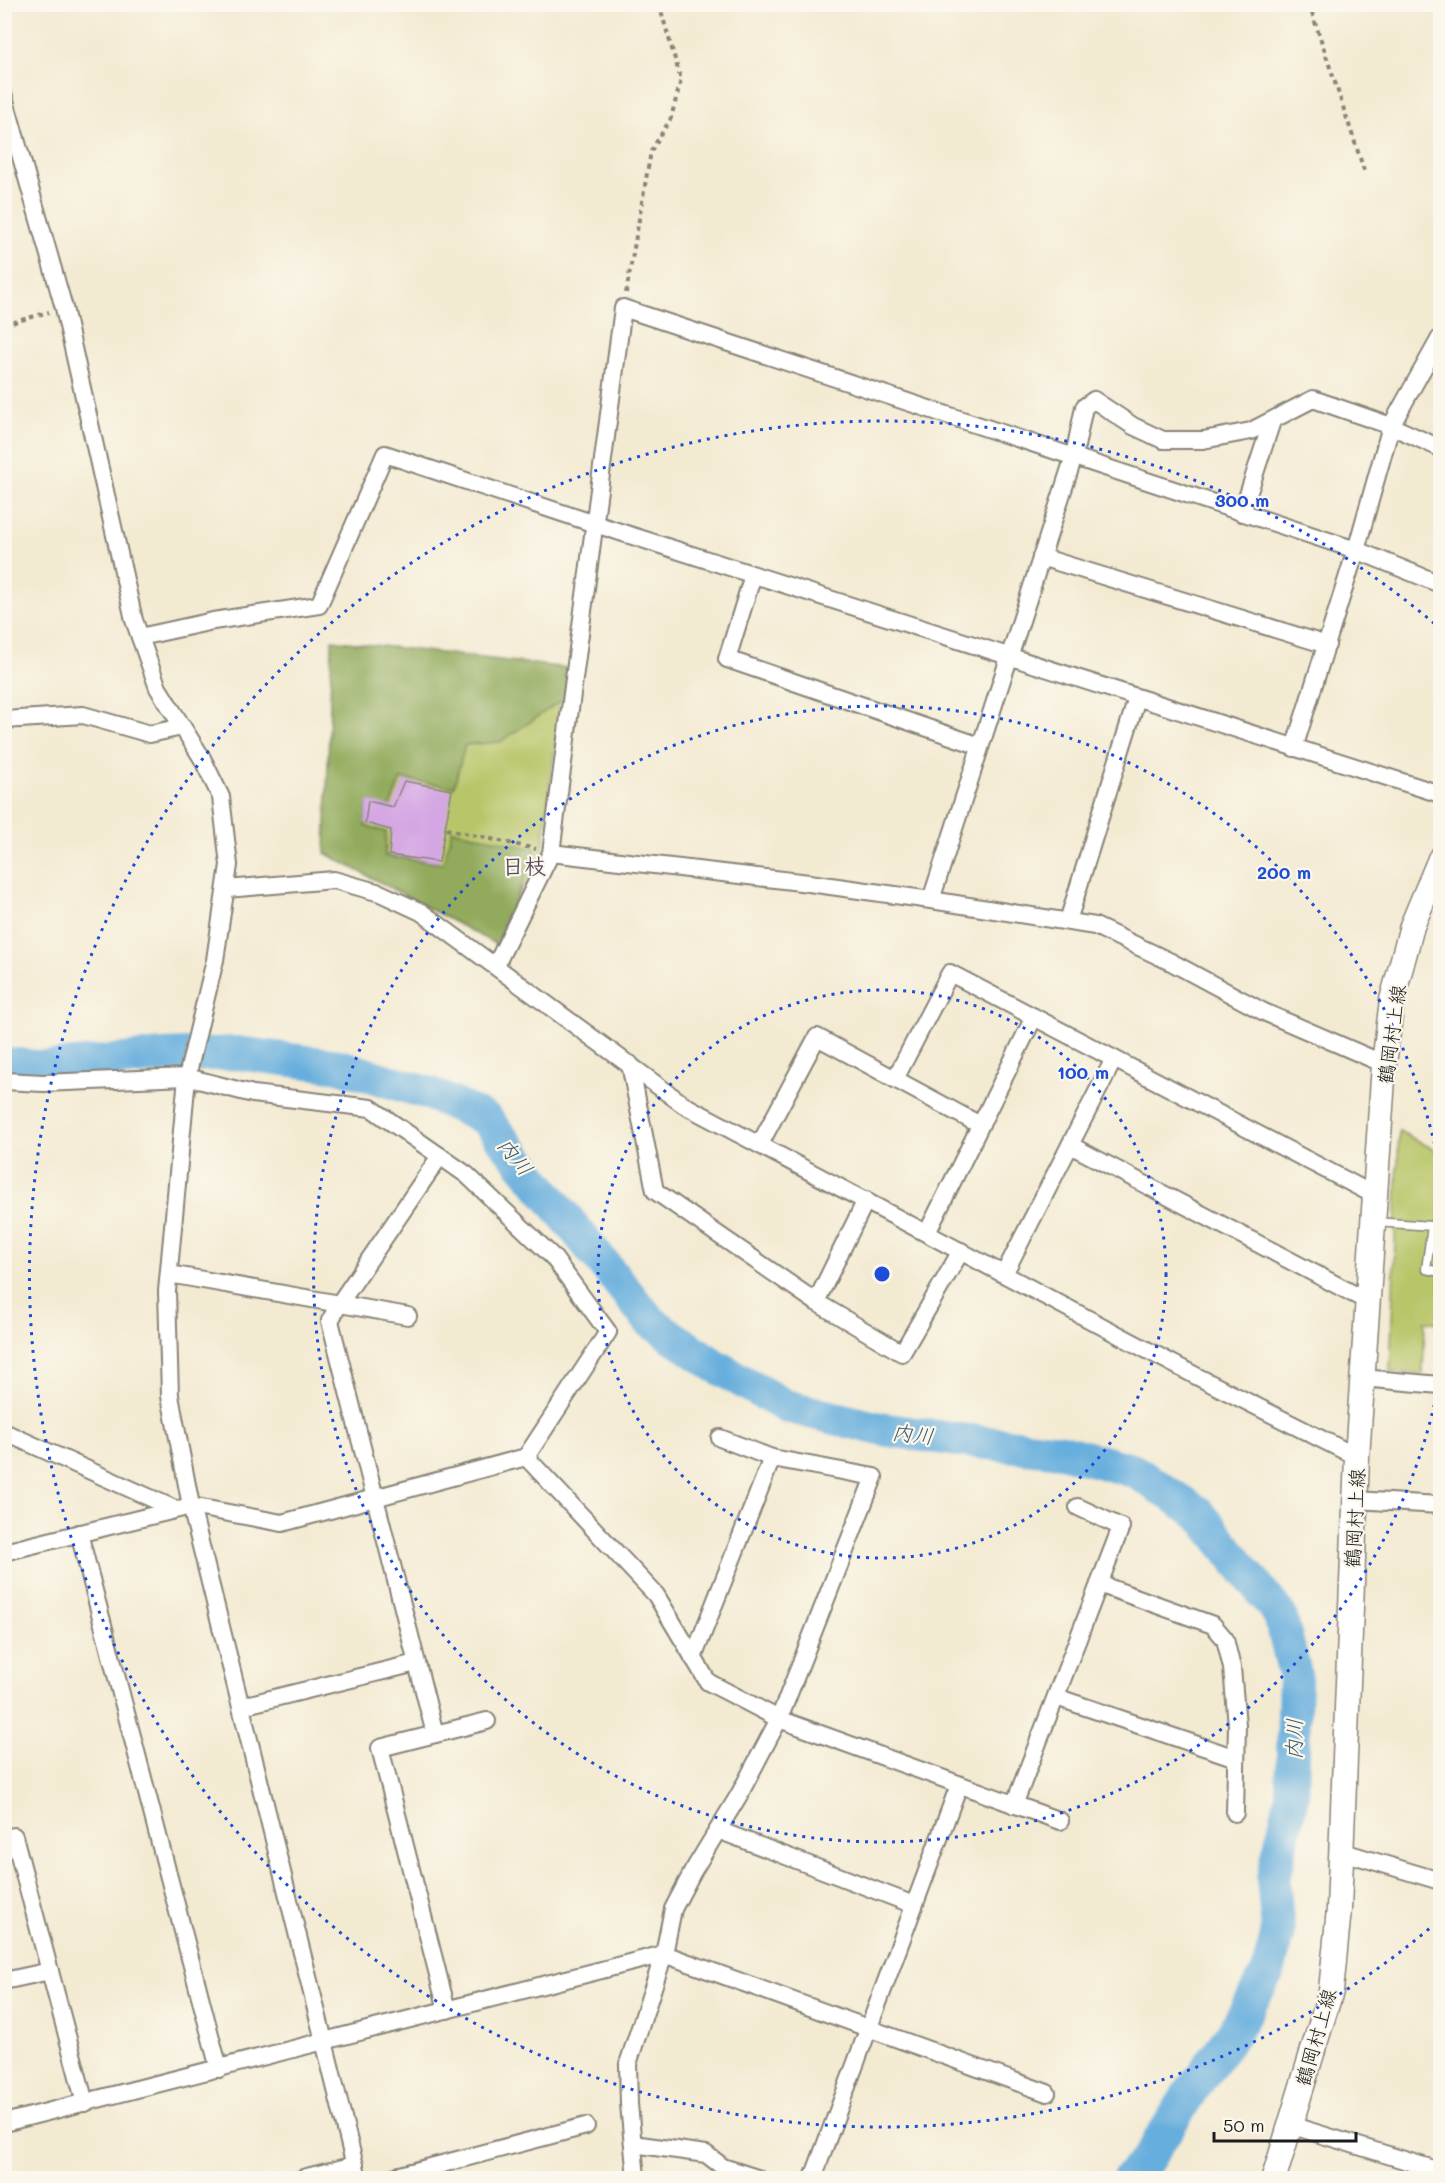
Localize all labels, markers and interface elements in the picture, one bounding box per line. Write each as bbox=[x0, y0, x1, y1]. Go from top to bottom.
text: 300 m bbox=[1215, 488, 1269, 512]
district label: 日枝 bbox=[502, 851, 546, 880]
text: 200 m bbox=[1257, 860, 1311, 884]
street label: 鶴岡村上線 bbox=[1371, 983, 1411, 1085]
text: 100 m bbox=[1057, 1060, 1109, 1084]
water label: 内川 bbox=[492, 1131, 540, 1181]
centre of rings bbox=[872, 1264, 892, 1284]
water label: 内川 bbox=[891, 1417, 935, 1449]
street label: 鶴岡村上線 bbox=[1338, 1467, 1370, 1569]
water label: 内川 bbox=[1279, 1718, 1307, 1760]
street label: 鶴岡村上線 bbox=[1289, 1985, 1341, 2089]
scale bar bbox=[1214, 2105, 1356, 2143]
text: 50 m bbox=[1223, 2113, 1265, 2137]

